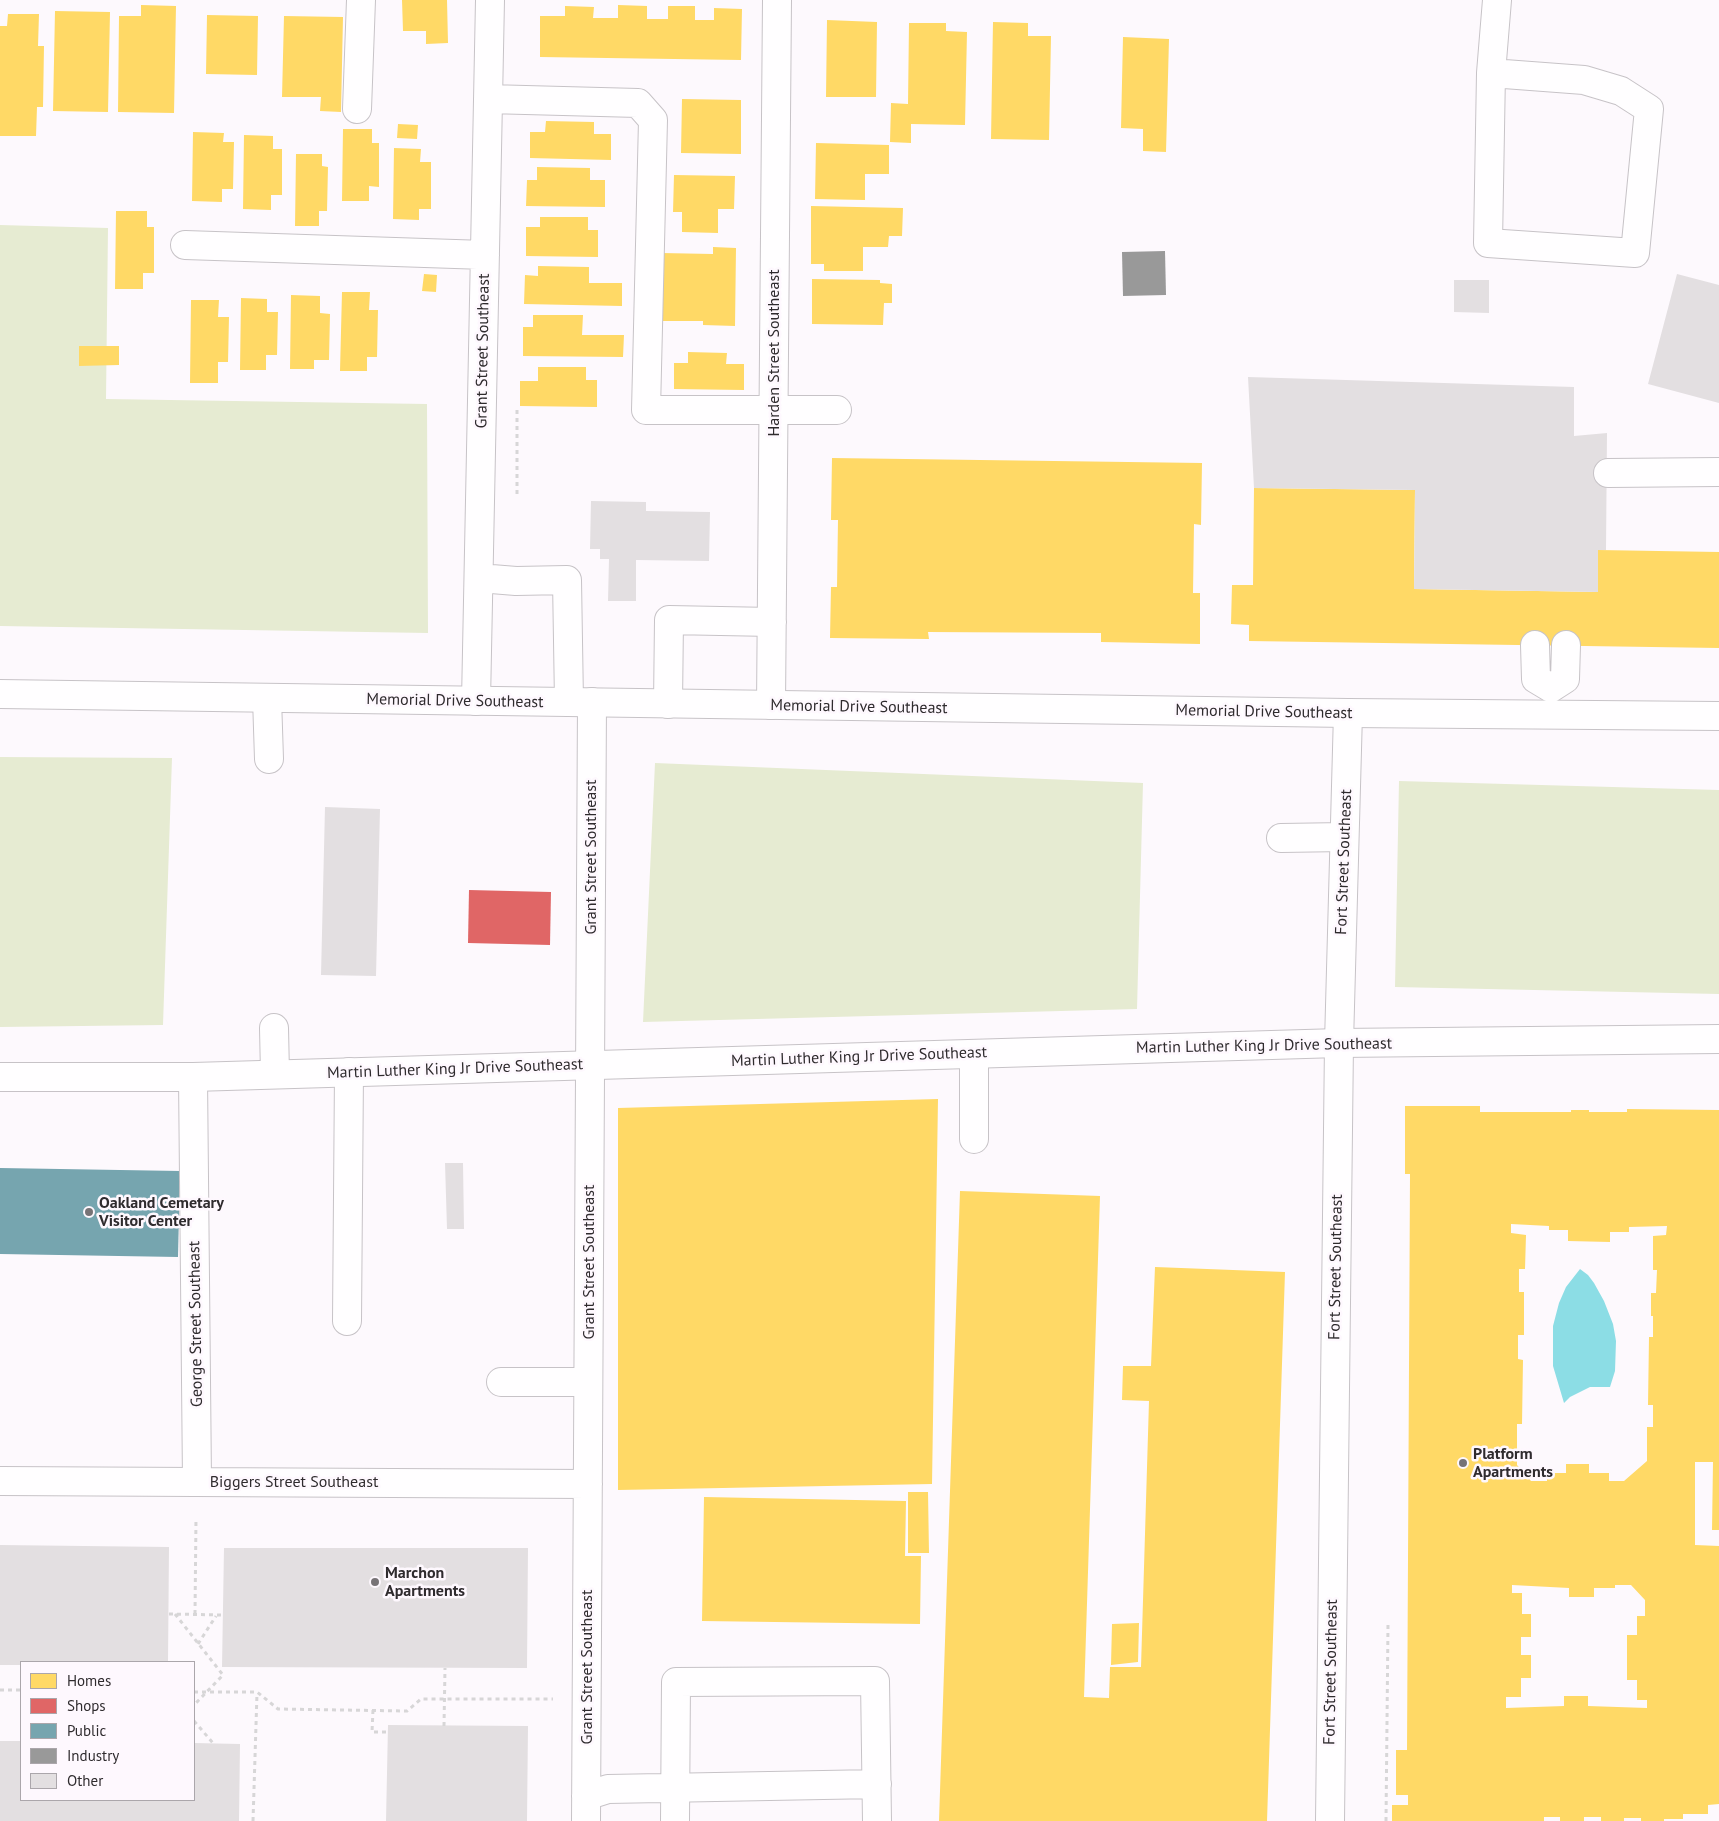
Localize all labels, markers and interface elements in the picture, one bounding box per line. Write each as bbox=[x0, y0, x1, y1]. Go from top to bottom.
street label: Harden Street Southeast bbox=[764, 269, 784, 437]
street label: Grant Street Southeast bbox=[472, 273, 494, 429]
street label: Memorial Drive Southeast bbox=[366, 690, 544, 712]
street label: Memorial Drive Southeast bbox=[770, 696, 948, 718]
street label: Memorial Drive Southeast bbox=[1175, 701, 1353, 723]
street label: Grant Street Southeast bbox=[581, 780, 601, 934]
street label: Fort Street Southeast bbox=[1332, 789, 1356, 935]
street label: Martin Luther King Jr Drive Southeast bbox=[1136, 1034, 1392, 1058]
street label: Martin Luther King Jr Drive Southeast bbox=[731, 1043, 987, 1071]
street label: Martin Luther King Jr Drive Southeast bbox=[327, 1055, 583, 1083]
street label: Grant Street Southeast bbox=[579, 1185, 599, 1339]
place label: Oakland Cemetary Visitor Center bbox=[99, 1193, 224, 1231]
street label: Fort Street Southeast bbox=[1325, 1194, 1347, 1340]
marker: Oakland Cemetary Visitor Center bbox=[83, 1206, 95, 1218]
street label: George Street Southeast bbox=[185, 1241, 207, 1407]
place label: Platform Apartments bbox=[1473, 1444, 1553, 1482]
marker: Platform Apartments bbox=[1457, 1457, 1469, 1469]
street label: Biggers Street Southeast bbox=[210, 1472, 378, 1492]
place label: Marchon Apartments bbox=[385, 1563, 465, 1601]
marker: Marchon Apartments bbox=[369, 1576, 381, 1588]
street label: Grant Street Southeast bbox=[577, 1590, 597, 1744]
street label: Fort Street Southeast bbox=[1320, 1599, 1342, 1745]
legend bbox=[20, 1661, 195, 1801]
text: Homes bbox=[67, 1671, 111, 1690]
text: Shops bbox=[67, 1696, 106, 1715]
text: Public bbox=[67, 1721, 106, 1740]
text: Industry bbox=[67, 1746, 119, 1765]
text: Other bbox=[67, 1771, 103, 1790]

